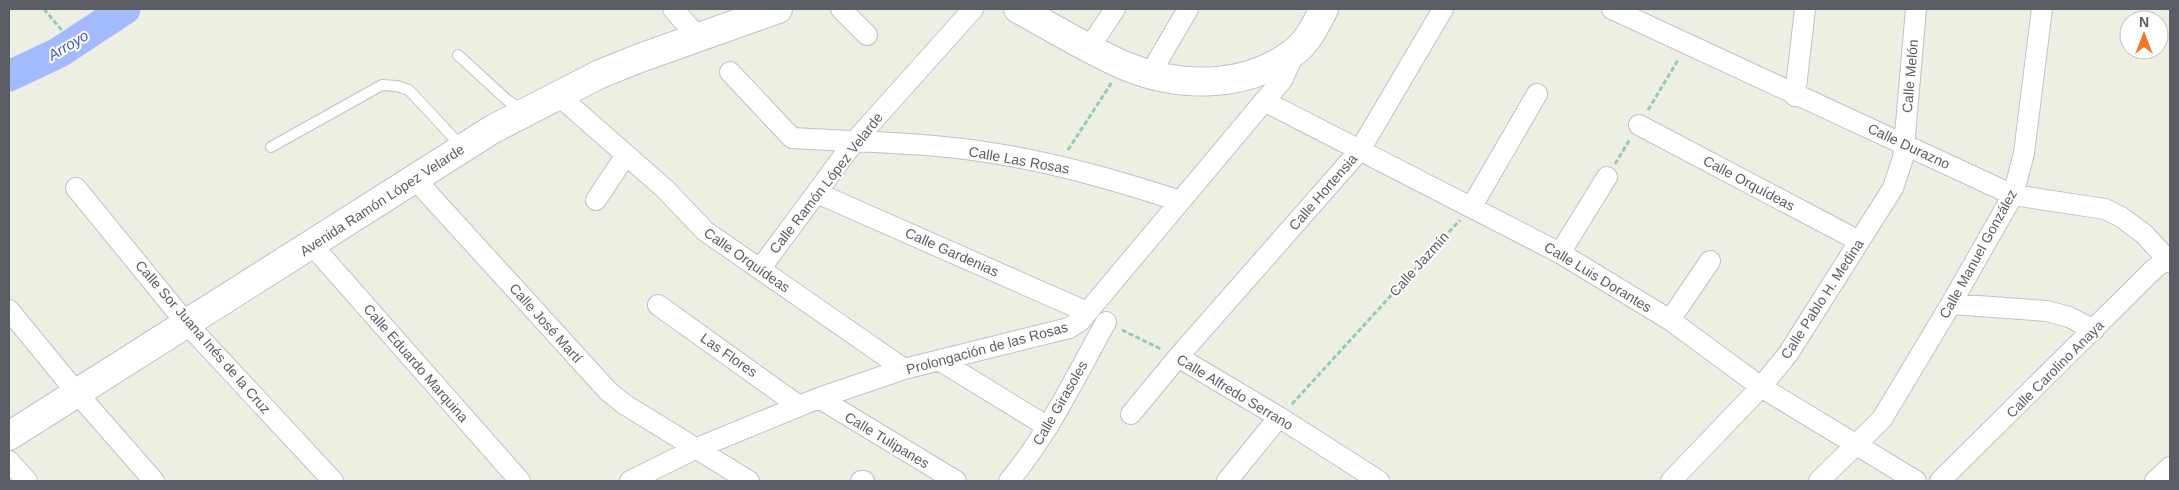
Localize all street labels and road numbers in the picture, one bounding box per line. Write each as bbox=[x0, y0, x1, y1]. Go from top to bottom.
street label: Calle Melón bbox=[1899, 38, 1921, 114]
street label: Calle Ramón López Velarde bbox=[766, 109, 886, 257]
street label: Calle Durazno bbox=[1865, 120, 1953, 172]
street label: Avenida Ramón López Velarde bbox=[297, 141, 467, 259]
street label: Calle Las Rosas bbox=[967, 143, 1071, 177]
street label: Calle Hortensia bbox=[1286, 150, 1361, 233]
street label: Calle Orquídeas bbox=[1701, 152, 1797, 214]
street label: Calle Manuel González bbox=[1936, 187, 2020, 321]
street label: Calle Orquídeas bbox=[701, 224, 793, 296]
street label: Calle Gardenias bbox=[903, 224, 1001, 280]
street label: Calle Jazmín bbox=[1386, 229, 1452, 299]
street label: Calle Pablo H. Medina bbox=[1777, 236, 1867, 362]
street label: Calle Luis Dorantes bbox=[1542, 239, 1654, 315]
street label: Calle Sor Juana Inés de la Cruz bbox=[132, 257, 274, 417]
street label: Calle José Martí bbox=[506, 280, 586, 366]
street label: Calle Eduardo Marquina bbox=[360, 301, 472, 425]
street label: Calle Carolino Anaya bbox=[2003, 317, 2107, 421]
street label: Prolongación de las Rosas bbox=[904, 319, 1070, 377]
street label: Las Flores bbox=[698, 330, 760, 380]
street label: Calle Alfredo Serrano bbox=[1174, 351, 1296, 433]
street label: Calle Girasoles bbox=[1029, 358, 1091, 448]
street label: Calle Tulipanes bbox=[842, 408, 932, 472]

